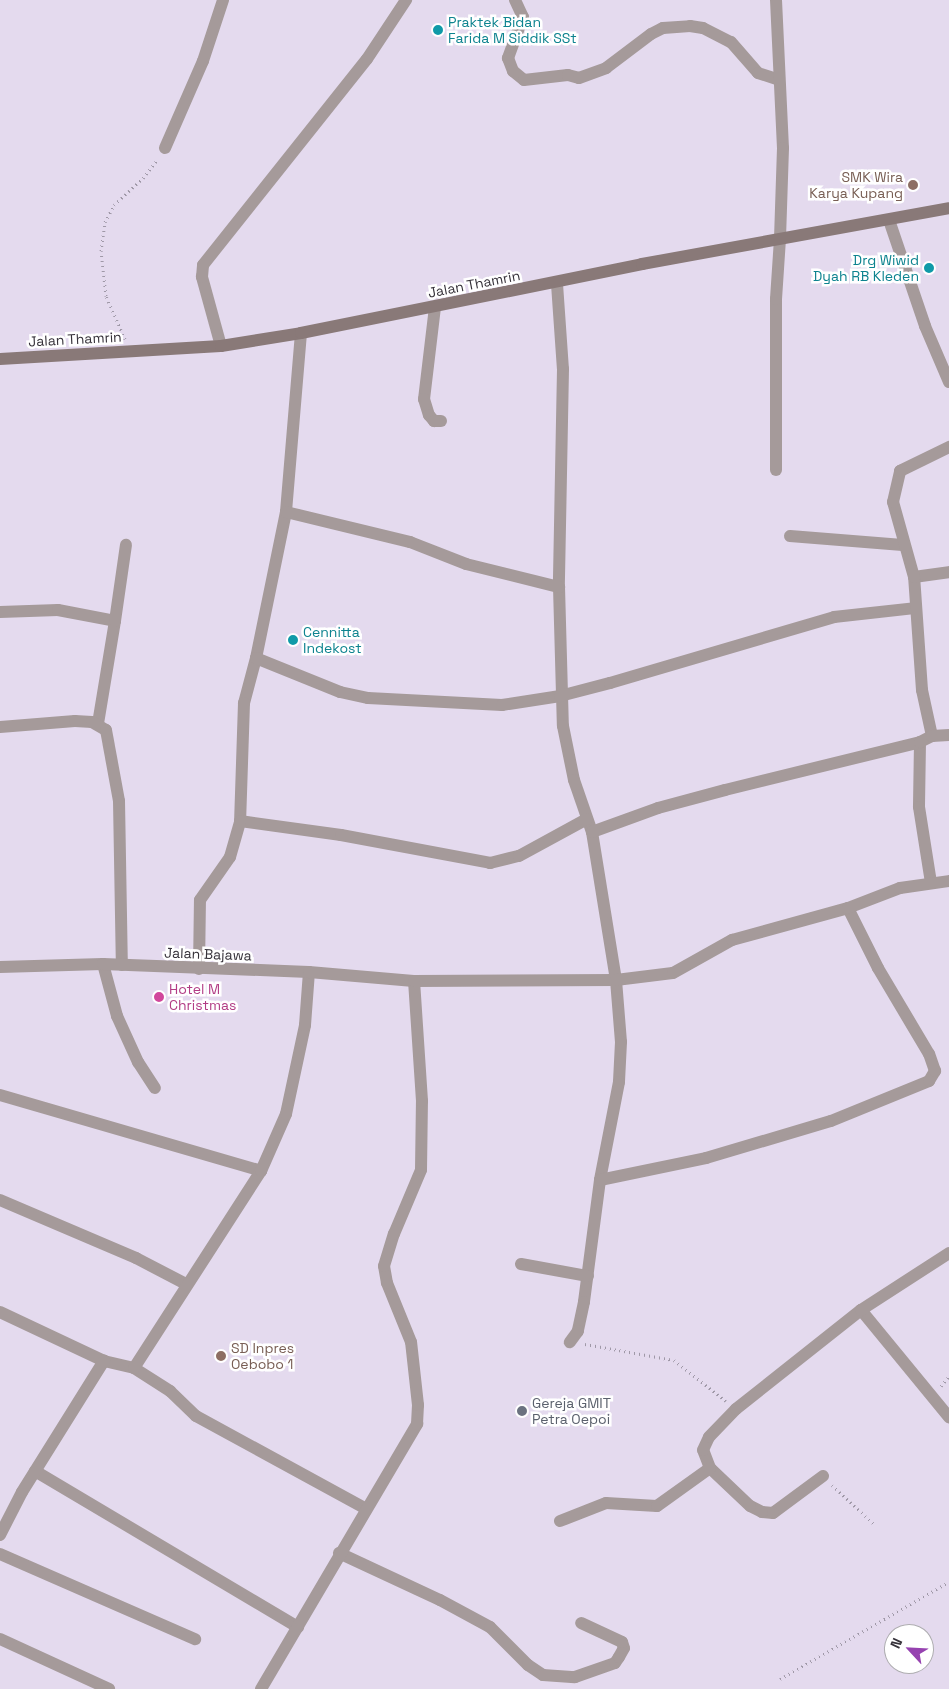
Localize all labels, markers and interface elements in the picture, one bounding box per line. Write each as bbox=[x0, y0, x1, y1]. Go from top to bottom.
place label: Praktek Bidan Farida M Siddik SSt bbox=[448, 14, 577, 46]
marker: Praktek Bidan Farida M Siddik SSt bbox=[432, 24, 444, 36]
place label: SMK Wira Karya Kupang bbox=[809, 169, 903, 202]
marker: SMK Wira Karya Kupang bbox=[907, 179, 919, 191]
place label: Drg Wiwid Dyah RB Kleden bbox=[813, 252, 919, 284]
marker: Drg Wiwid Dyah RB Kleden bbox=[923, 262, 935, 274]
street label: Jalan Thamrin bbox=[426, 267, 522, 301]
street label: Jalan Thamrin bbox=[28, 328, 122, 350]
place label: Cennitta Indekost bbox=[303, 624, 362, 656]
marker: Cennitta Indekost bbox=[287, 634, 299, 646]
street label: Jalan Bajawa bbox=[164, 944, 252, 964]
place label: Hotel M Christmas bbox=[169, 981, 236, 1014]
marker: Hotel M Christmas bbox=[153, 991, 165, 1003]
place label: SD Inpres Oebobo 1 bbox=[231, 1340, 294, 1372]
marker: SD Inpres Oebobo 1 bbox=[215, 1350, 227, 1362]
place label: Gereja GMIT Petra Oepoi bbox=[532, 1395, 611, 1428]
marker: Gereja GMIT Petra Oepoi bbox=[516, 1405, 528, 1417]
north arrow bbox=[884, 1624, 934, 1674]
text: N bbox=[886, 1635, 906, 1651]

